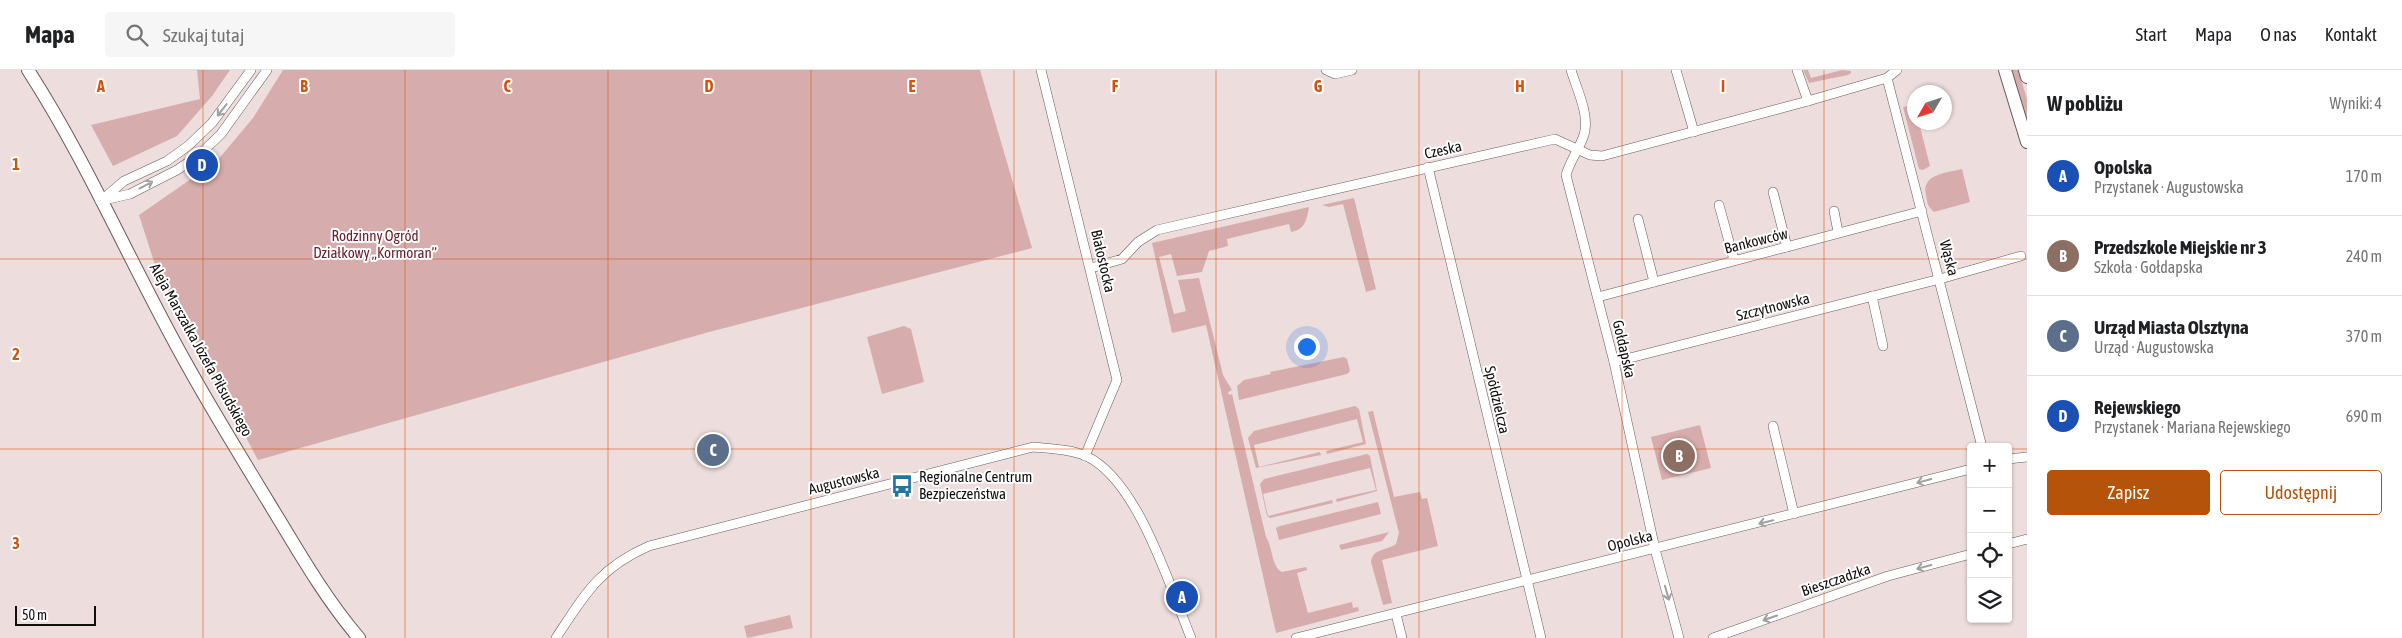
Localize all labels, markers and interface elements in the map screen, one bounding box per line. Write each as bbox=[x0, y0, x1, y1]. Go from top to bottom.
search box bbox=[105, 12, 455, 57]
text: Mapa bbox=[25, 21, 75, 48]
icon: search bbox=[123, 21, 151, 49]
text: Szukaj tutaj bbox=[163, 24, 244, 46]
text: Start bbox=[2135, 24, 2167, 45]
text: Mapa bbox=[2195, 24, 2232, 45]
text: O nas bbox=[2260, 24, 2297, 45]
text: Kontakt bbox=[2325, 24, 2377, 45]
text: A bbox=[96, 77, 105, 95]
text: B bbox=[300, 77, 308, 95]
text: C bbox=[503, 77, 511, 95]
text: D bbox=[705, 77, 714, 95]
text: E bbox=[909, 77, 916, 95]
text: F bbox=[1112, 77, 1119, 95]
text: G bbox=[1314, 77, 1323, 95]
text: H bbox=[1515, 77, 1525, 95]
text: I bbox=[1721, 77, 1725, 95]
north arrow bbox=[1907, 85, 1952, 130]
text: W pobliżu bbox=[2047, 91, 2123, 115]
text: Wyniki: 4 bbox=[2330, 94, 2382, 112]
one-way arrow bbox=[217, 103, 228, 116]
street label: Czeska bbox=[1423, 137, 1463, 162]
pin: D bbox=[186, 146, 218, 184]
text: 1 bbox=[12, 155, 20, 173]
text: Opolska bbox=[2094, 156, 2152, 178]
text: A bbox=[2059, 167, 2067, 185]
text: 170 m bbox=[2346, 167, 2382, 185]
text: Przystanek · Augustowska bbox=[2094, 178, 2244, 196]
one-way arrow bbox=[139, 180, 153, 190]
street label: Bankowców bbox=[1722, 224, 1789, 257]
park label: Rodzinny Ogród Działkowy „Kormoran” bbox=[313, 227, 437, 261]
street label: Białostocka bbox=[1088, 228, 1119, 294]
text: Przedszkole Miejskie nr 3 bbox=[2094, 236, 2267, 258]
street label: Wąska bbox=[1937, 238, 1962, 278]
text: B bbox=[2059, 247, 2067, 265]
text: 240 m bbox=[2346, 247, 2382, 265]
text: Szkoła · Gołdapska bbox=[2094, 258, 2203, 276]
street label: Aleja Marszałka Józefa Piłsudskiego bbox=[147, 260, 256, 439]
street label: Szczytnowska bbox=[1734, 289, 1811, 324]
text: Urząd Miasta Olsztyna bbox=[2094, 316, 2249, 338]
street label: Gołdapska bbox=[1610, 318, 1639, 380]
text: C bbox=[2059, 327, 2067, 345]
text: 370 m bbox=[2346, 327, 2382, 345]
your location bbox=[1294, 334, 1320, 360]
text: Urząd · Augustowska bbox=[2094, 338, 2214, 356]
text: 2 bbox=[12, 345, 20, 363]
street label: Spółdzielcza bbox=[1481, 364, 1514, 435]
text: Rejewskiego bbox=[2094, 396, 2181, 418]
text: D bbox=[2059, 407, 2067, 425]
text: 690 m bbox=[2346, 407, 2382, 425]
text: Przystanek · Mariana Rejewskiego bbox=[2094, 418, 2291, 436]
pin: C bbox=[697, 431, 729, 469]
pin: B bbox=[1663, 437, 1695, 475]
map controls bbox=[1967, 443, 2012, 623]
button: + bbox=[1967, 443, 2012, 488]
street label: Augustowska bbox=[807, 463, 881, 498]
place label: Regionalne Centrum Bezpieczeństwa bbox=[919, 468, 1032, 502]
button: Zapisz bbox=[2047, 470, 2210, 515]
button: Udostępnij bbox=[2220, 470, 2382, 515]
bus stop icon: Regionalne Centrum Bezpieczeństwa bbox=[889, 473, 915, 499]
one-way arrow bbox=[1916, 477, 1932, 486]
button: − bbox=[1967, 488, 2012, 533]
one-way arrow bbox=[1759, 517, 1775, 527]
street label: Opolska bbox=[1606, 527, 1654, 554]
button: locate bbox=[1967, 533, 2012, 578]
text: 3 bbox=[12, 534, 20, 552]
street label: Bieszczadzka bbox=[1799, 560, 1873, 599]
one-way arrow bbox=[1916, 562, 1932, 572]
pin: A bbox=[1166, 578, 1198, 616]
button: layers bbox=[1967, 578, 2012, 623]
one-way arrow bbox=[1663, 585, 1672, 601]
scale bar bbox=[15, 603, 96, 626]
text: 50 m bbox=[22, 607, 47, 623]
one-way arrow bbox=[1762, 614, 1778, 623]

